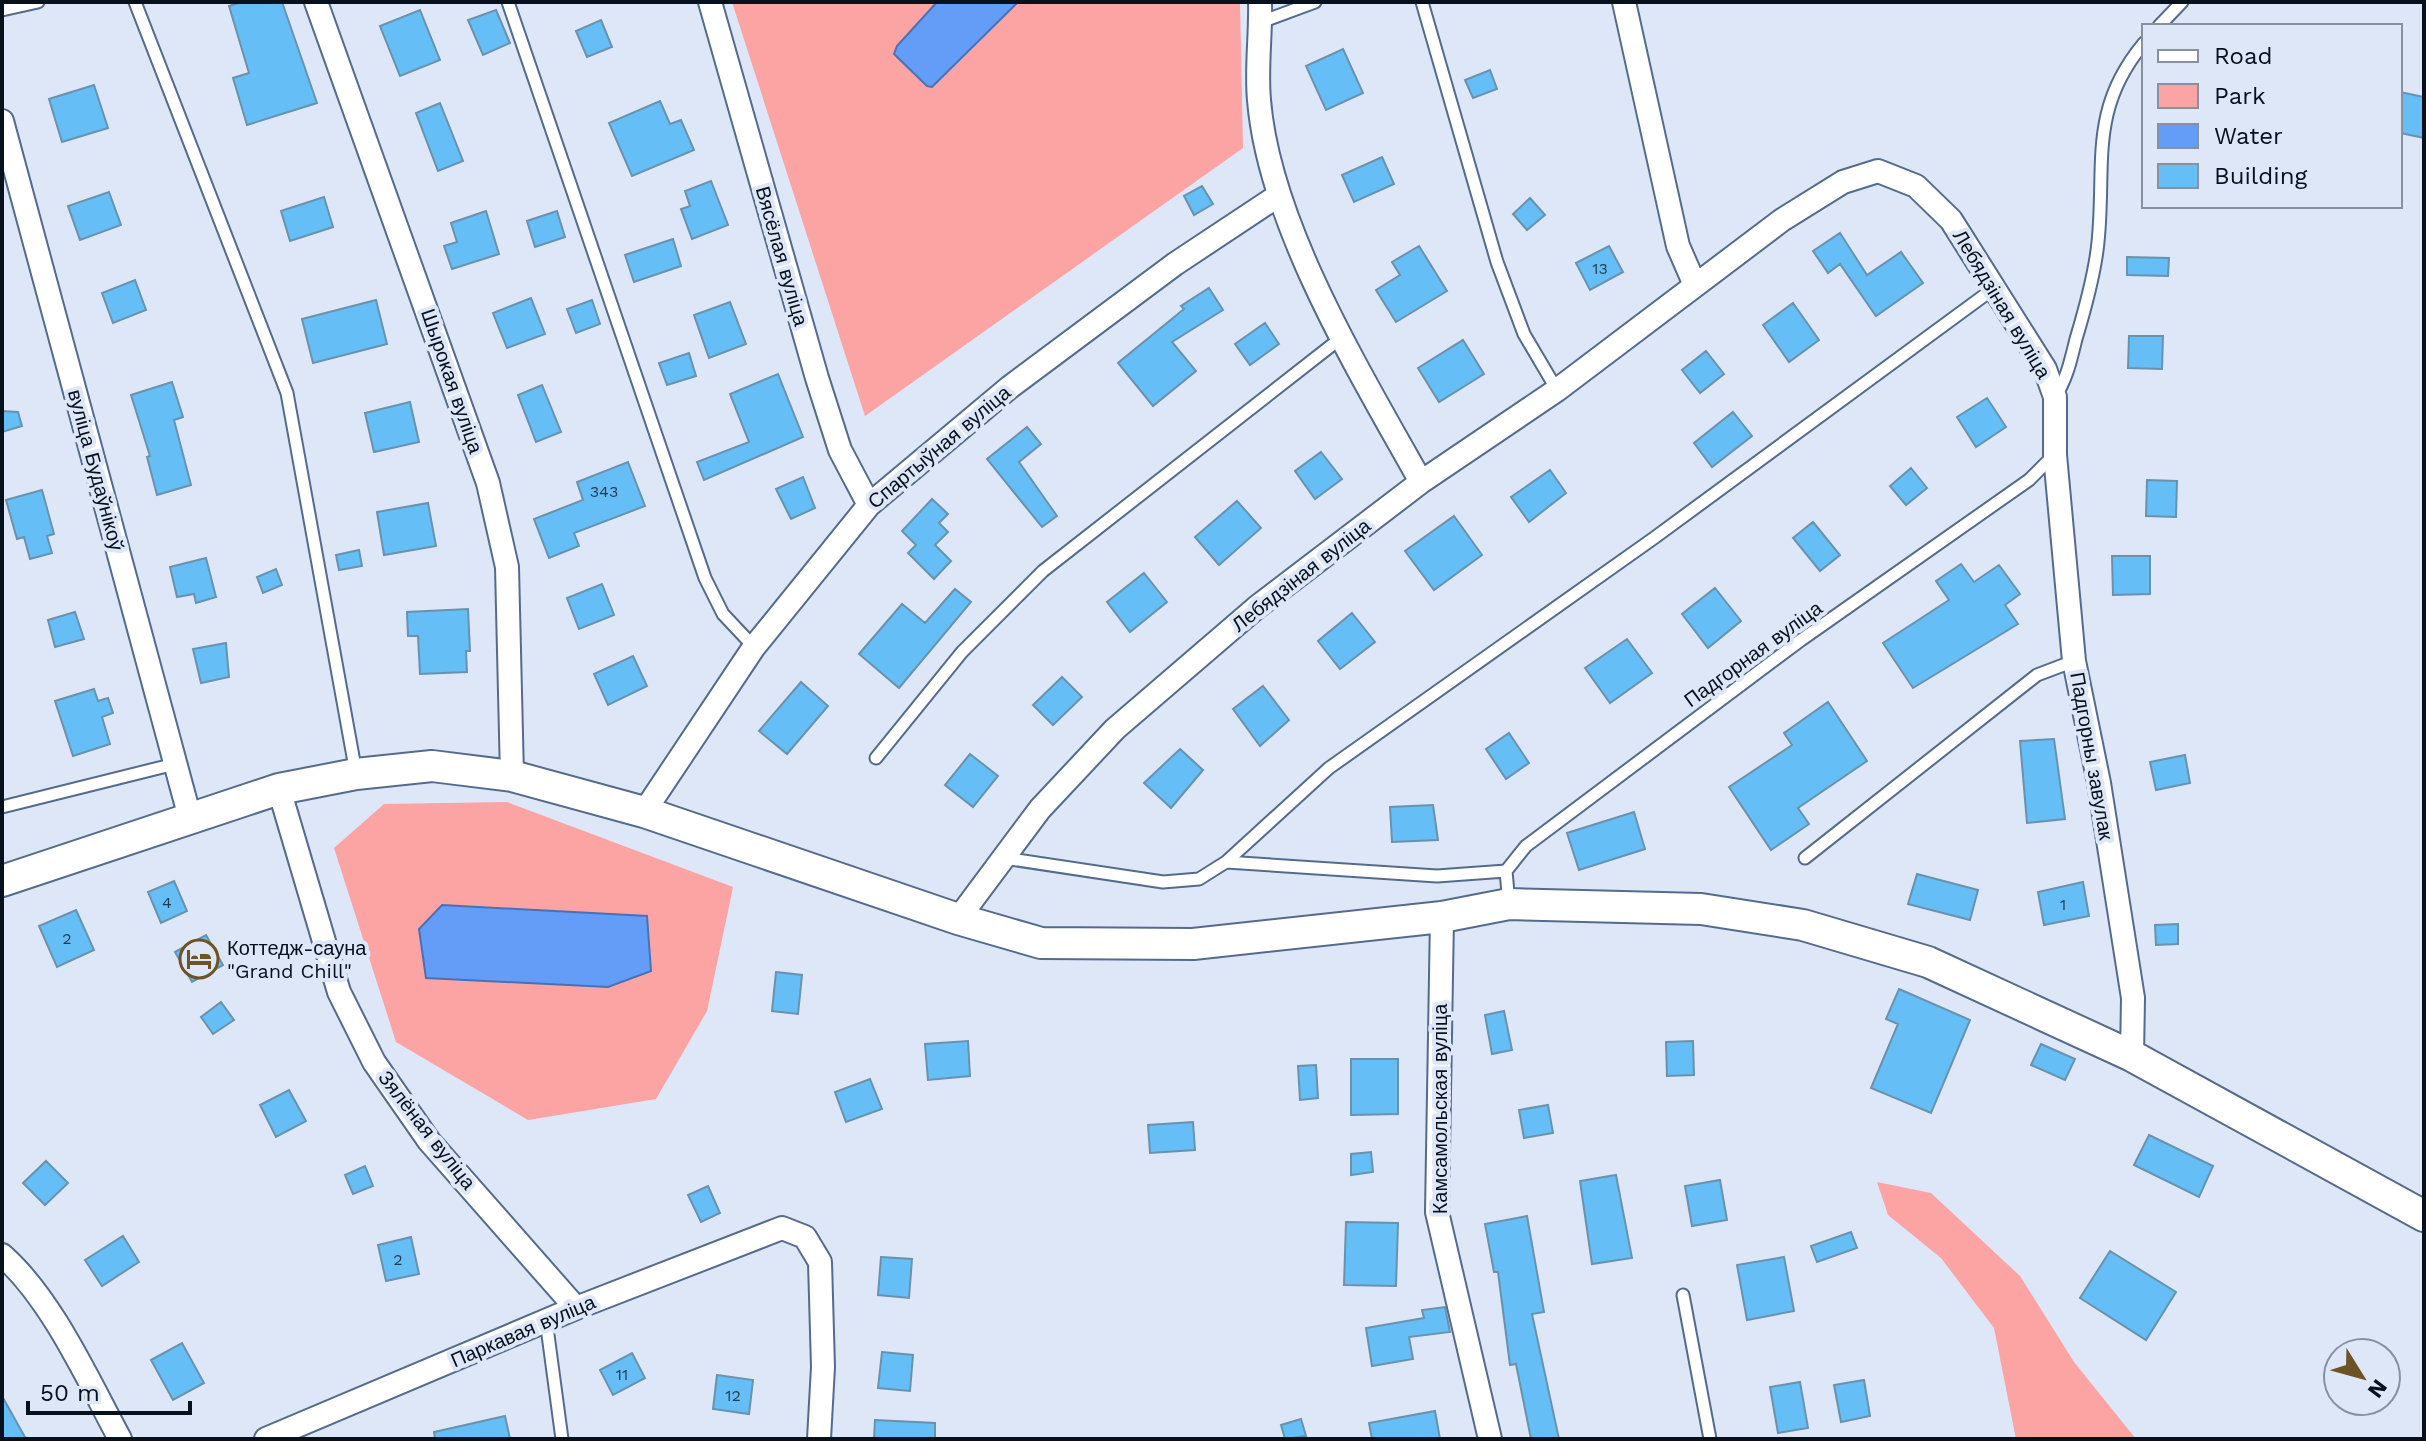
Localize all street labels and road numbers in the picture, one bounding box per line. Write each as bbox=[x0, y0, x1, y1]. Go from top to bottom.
street label: Вясёлая вуліца bbox=[751, 184, 814, 329]
street label: Лебядзіная вуліца bbox=[1948, 225, 2056, 384]
street label: Шырокая вуліца bbox=[416, 306, 488, 457]
street label: Спартыўная вуліца bbox=[863, 380, 1016, 514]
street label: вуліца Будаўнікоў bbox=[63, 387, 129, 553]
street label: Лебядзіная вуліца bbox=[1227, 513, 1376, 637]
street label: Падгорная вуліца bbox=[1679, 595, 1827, 712]
street label: Падгорны завулак bbox=[2065, 670, 2119, 842]
street label: Камсамольская вуліца bbox=[1428, 1003, 1452, 1214]
street label: Зялёная вуліца bbox=[373, 1066, 481, 1195]
street label: Паркавая вуліца bbox=[447, 1289, 600, 1372]

